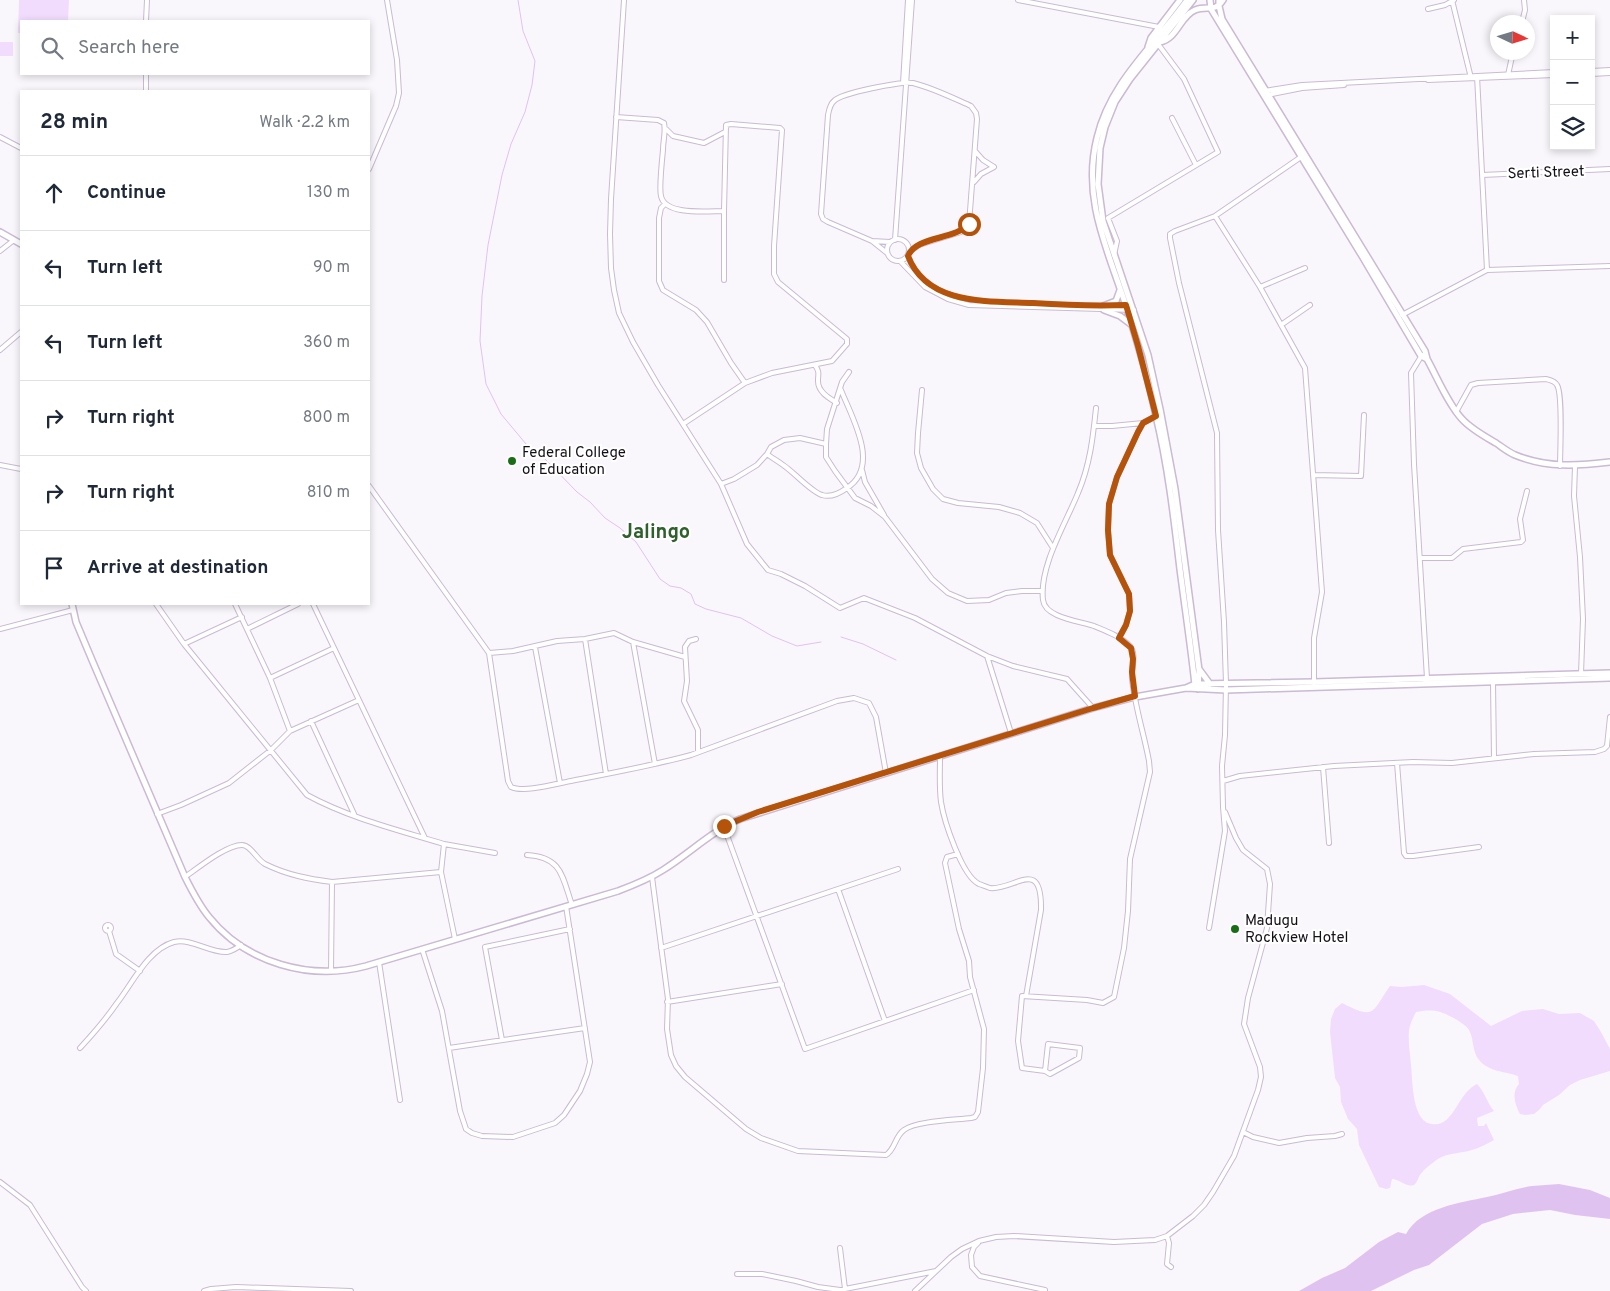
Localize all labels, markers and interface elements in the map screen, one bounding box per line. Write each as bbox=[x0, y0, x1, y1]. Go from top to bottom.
north arrow bbox=[1490, 15, 1535, 60]
map controls bbox=[1550, 15, 1595, 150]
button: + bbox=[1550, 15, 1595, 60]
search box bbox=[20, 20, 370, 75]
icon: search bbox=[38, 34, 66, 62]
text: Search here bbox=[78, 36, 180, 60]
button: − bbox=[1550, 60, 1595, 105]
button: layers bbox=[1550, 105, 1595, 150]
text: 28 min bbox=[40, 109, 108, 136]
text: Walk · 2.2 km bbox=[259, 113, 350, 133]
street label: Serti Street bbox=[1507, 163, 1585, 184]
icon: ahead bbox=[40, 179, 68, 207]
text: Continue bbox=[87, 181, 166, 205]
text: 130 m bbox=[307, 183, 350, 203]
route start bbox=[958, 213, 981, 236]
icon: left bbox=[40, 254, 68, 282]
text: Turn left bbox=[87, 256, 163, 280]
text: 90 m bbox=[313, 258, 350, 278]
icon: left bbox=[40, 329, 68, 357]
text: Turn left bbox=[87, 331, 163, 355]
text: 360 m bbox=[303, 333, 350, 353]
icon: right bbox=[40, 404, 68, 432]
text: Turn right bbox=[87, 406, 175, 430]
text: 800 m bbox=[303, 408, 350, 428]
place label: Federal College of Education bbox=[522, 444, 626, 480]
marker: Federal College of Education bbox=[506, 455, 518, 467]
icon: right bbox=[40, 479, 68, 507]
text: Turn right bbox=[87, 481, 175, 505]
text: 810 m bbox=[307, 483, 350, 503]
district label: Jalingo bbox=[622, 520, 690, 546]
icon: arrive bbox=[40, 554, 68, 582]
text: Arrive at destination bbox=[87, 556, 268, 580]
route end bbox=[713, 815, 736, 838]
place label: Madugu Rockview Hotel bbox=[1245, 912, 1348, 948]
marker: Madugu Rockview Hotel bbox=[1229, 923, 1241, 935]

